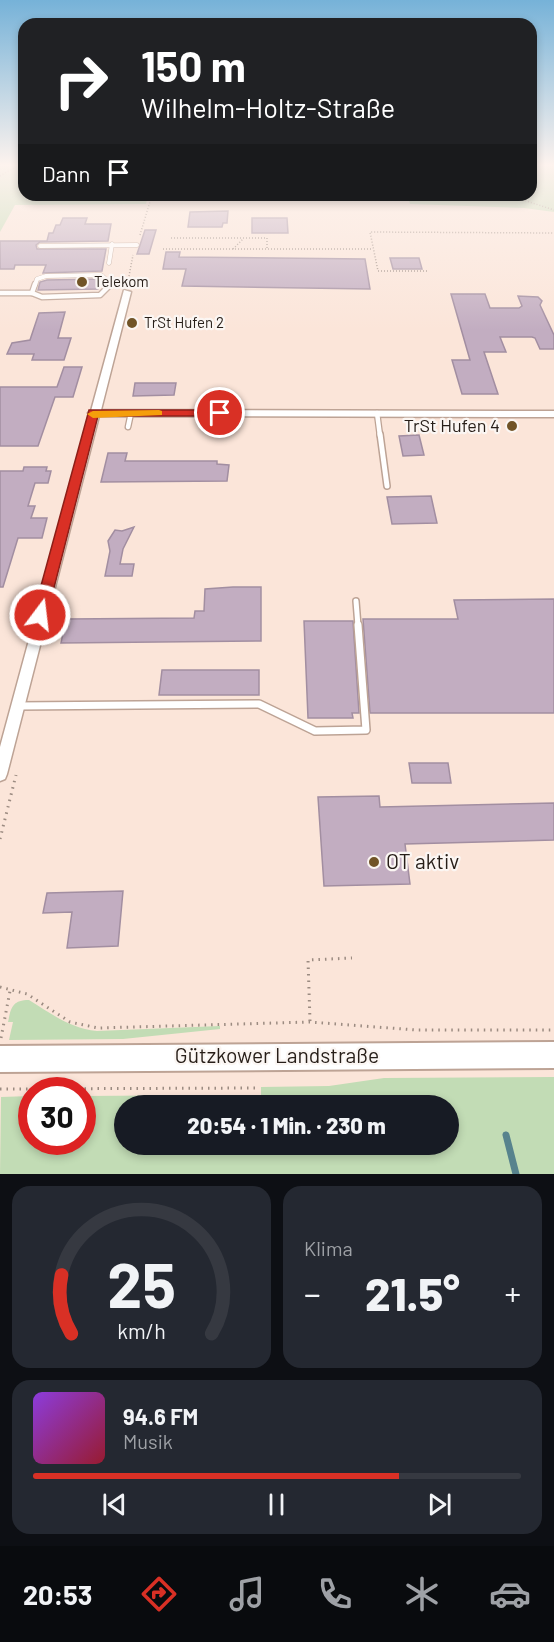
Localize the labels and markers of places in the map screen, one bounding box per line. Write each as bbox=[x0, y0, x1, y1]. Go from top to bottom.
place label: Telekom bbox=[94, 272, 149, 290]
marker: Telekom bbox=[75, 275, 89, 289]
place label: TrSt Hufen 2 bbox=[144, 313, 224, 331]
marker: TrSt Hufen 2 bbox=[125, 316, 139, 330]
pin bbox=[194, 387, 245, 438]
place label: TrSt Hufen 4 bbox=[404, 414, 500, 436]
marker: TrSt Hufen 4 bbox=[505, 419, 519, 433]
place label: OT aktiv bbox=[386, 848, 459, 873]
marker: OT aktiv bbox=[367, 855, 381, 869]

